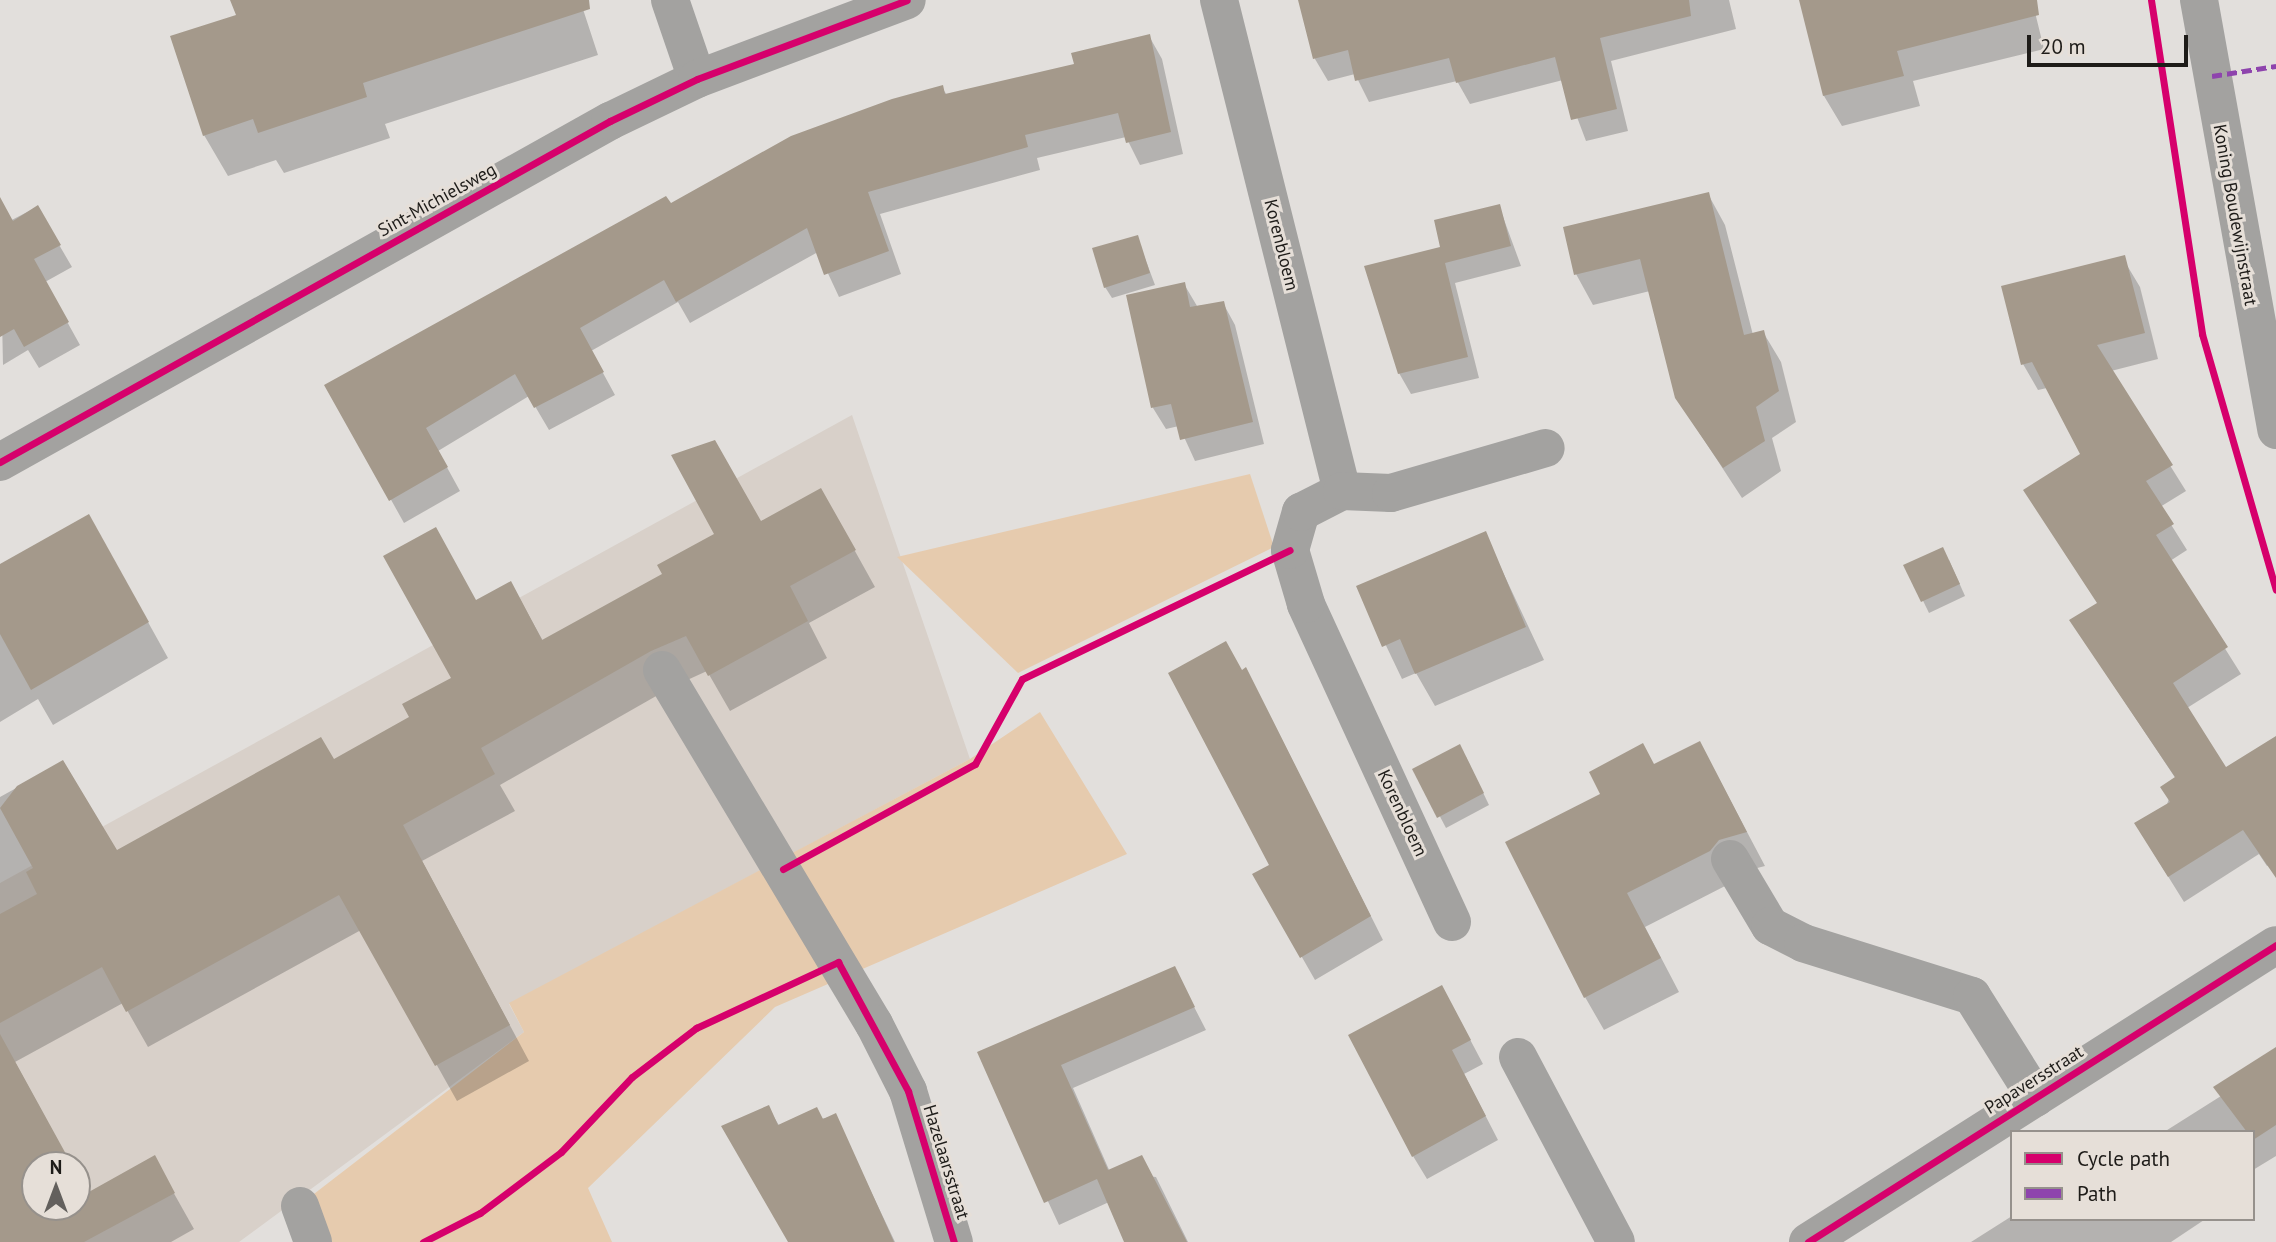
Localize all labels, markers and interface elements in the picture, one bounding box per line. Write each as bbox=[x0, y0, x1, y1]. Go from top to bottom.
scale bar bbox=[2031, 21, 2192, 65]
text: 20 m bbox=[2040, 33, 2086, 60]
street label: Koning Boudewijnstraat bbox=[2208, 123, 2262, 307]
street label: Sint-Michielsweg bbox=[374, 159, 500, 241]
street label: Korenbloem bbox=[1259, 197, 1303, 293]
street label: Korenbloem bbox=[1373, 766, 1431, 860]
street label: Papaversstraat bbox=[1981, 1041, 2087, 1119]
street label: Hazelaarsstraat bbox=[918, 1102, 974, 1222]
legend bbox=[2010, 1130, 2255, 1221]
text: Cycle path bbox=[2077, 1145, 2170, 1172]
north arrow bbox=[21, 1151, 91, 1221]
text: N bbox=[50, 1155, 62, 1179]
text: Path bbox=[2077, 1180, 2117, 1207]

